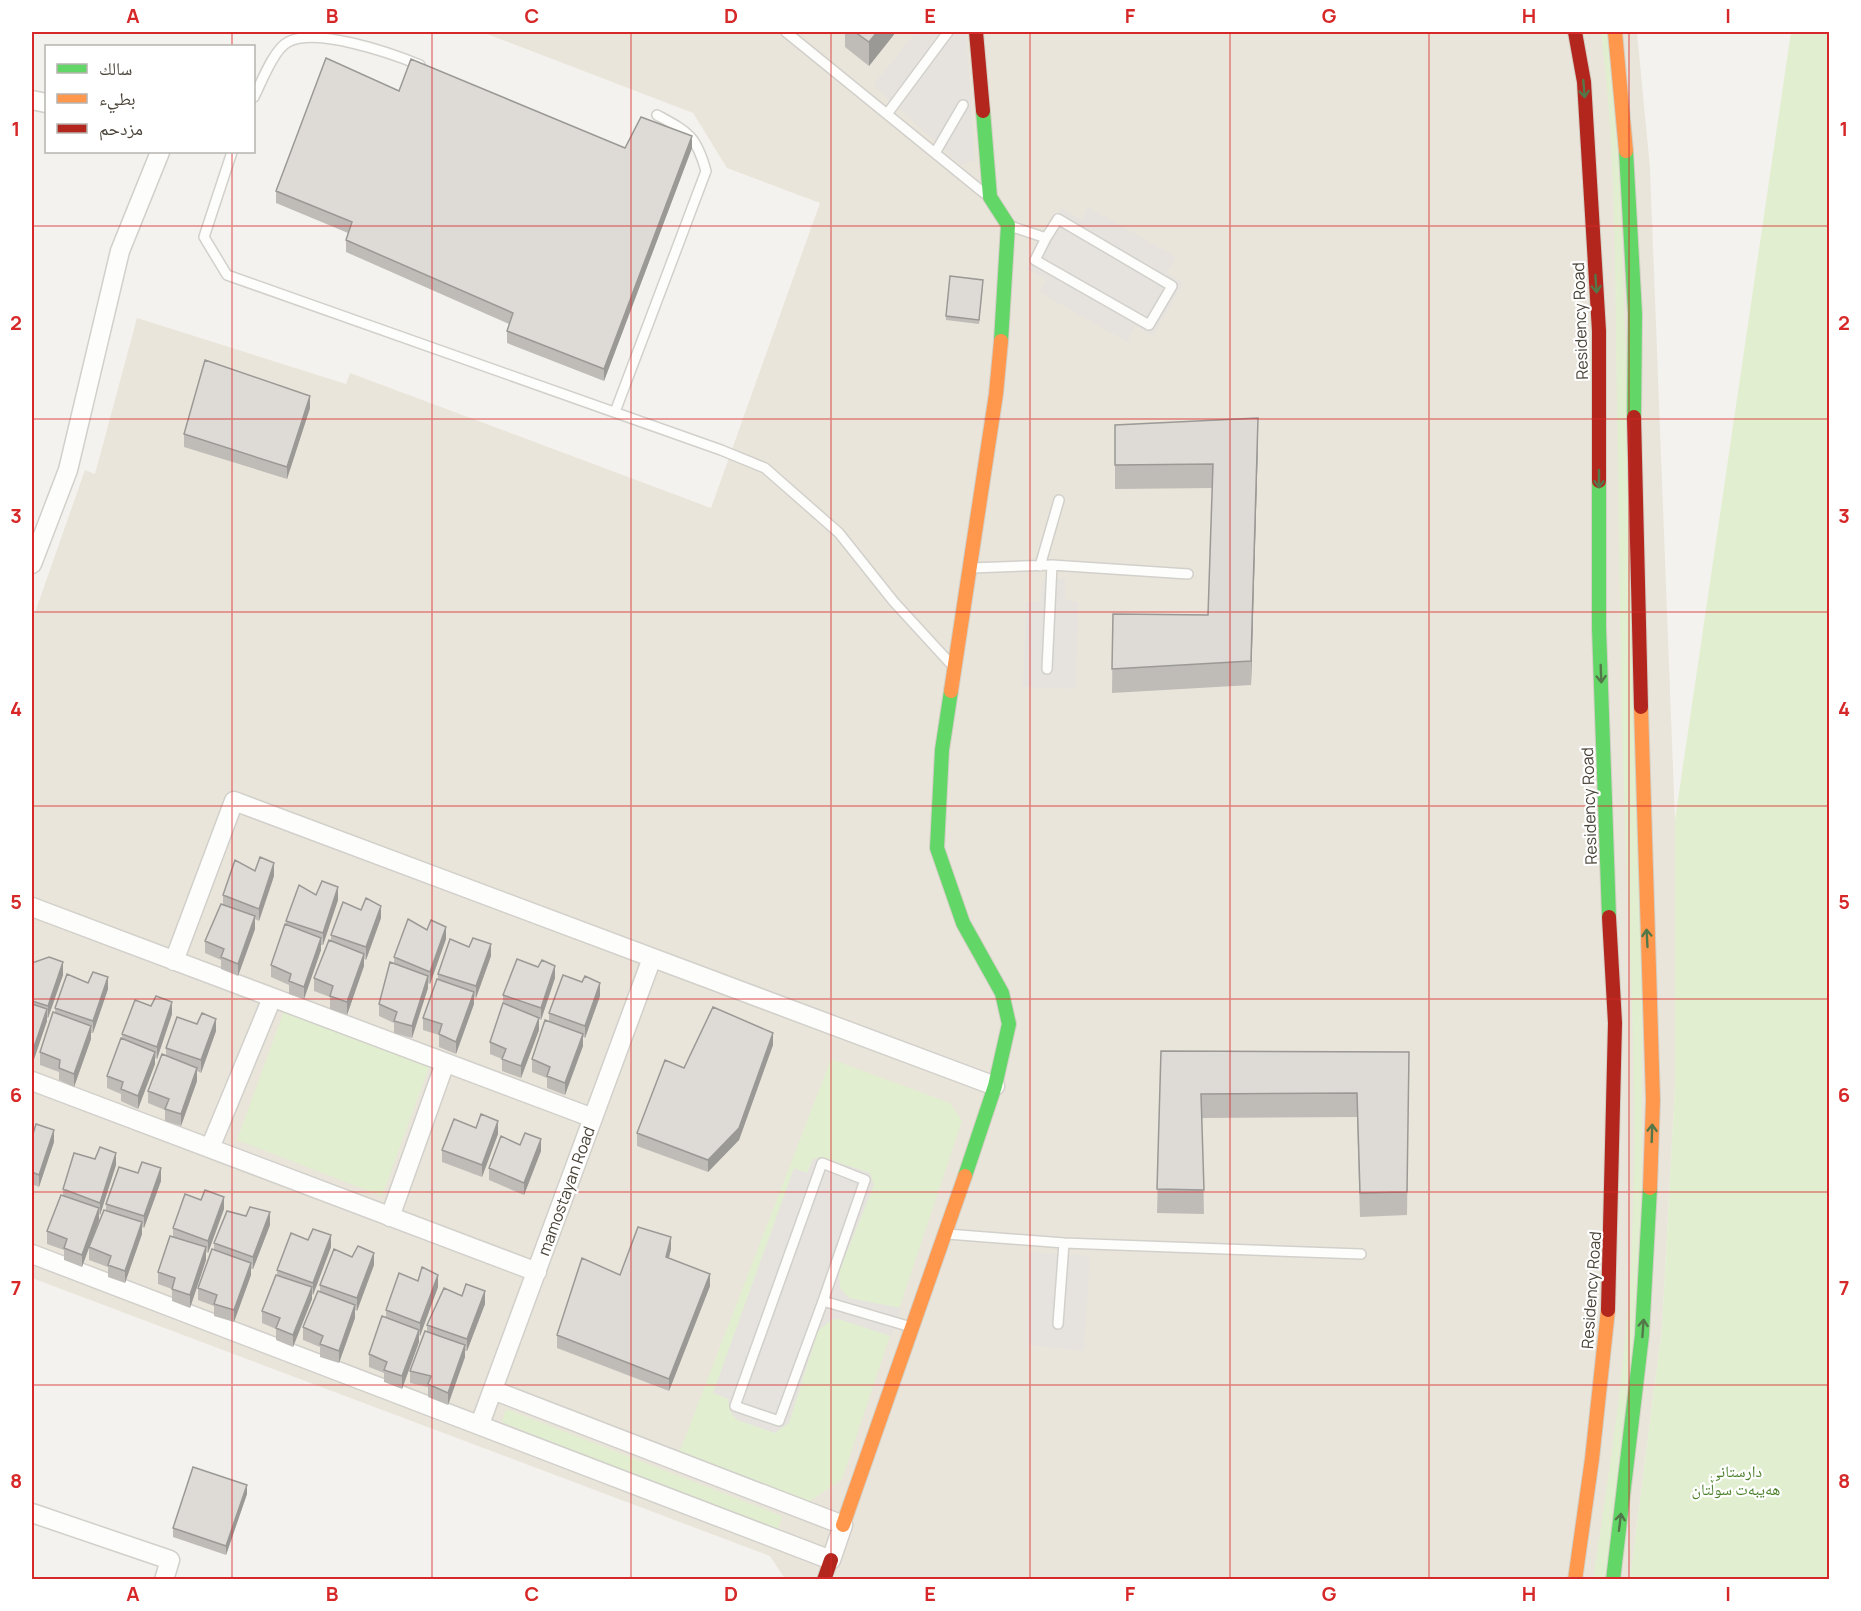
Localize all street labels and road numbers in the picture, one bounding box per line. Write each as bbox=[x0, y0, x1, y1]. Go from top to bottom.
street label: Residency Road bbox=[1567, 262, 1593, 380]
street label: Residency Road bbox=[1576, 747, 1602, 865]
street label: mamostayan Road bbox=[532, 1123, 600, 1259]
street label: Residency Road bbox=[1576, 1231, 1606, 1349]

